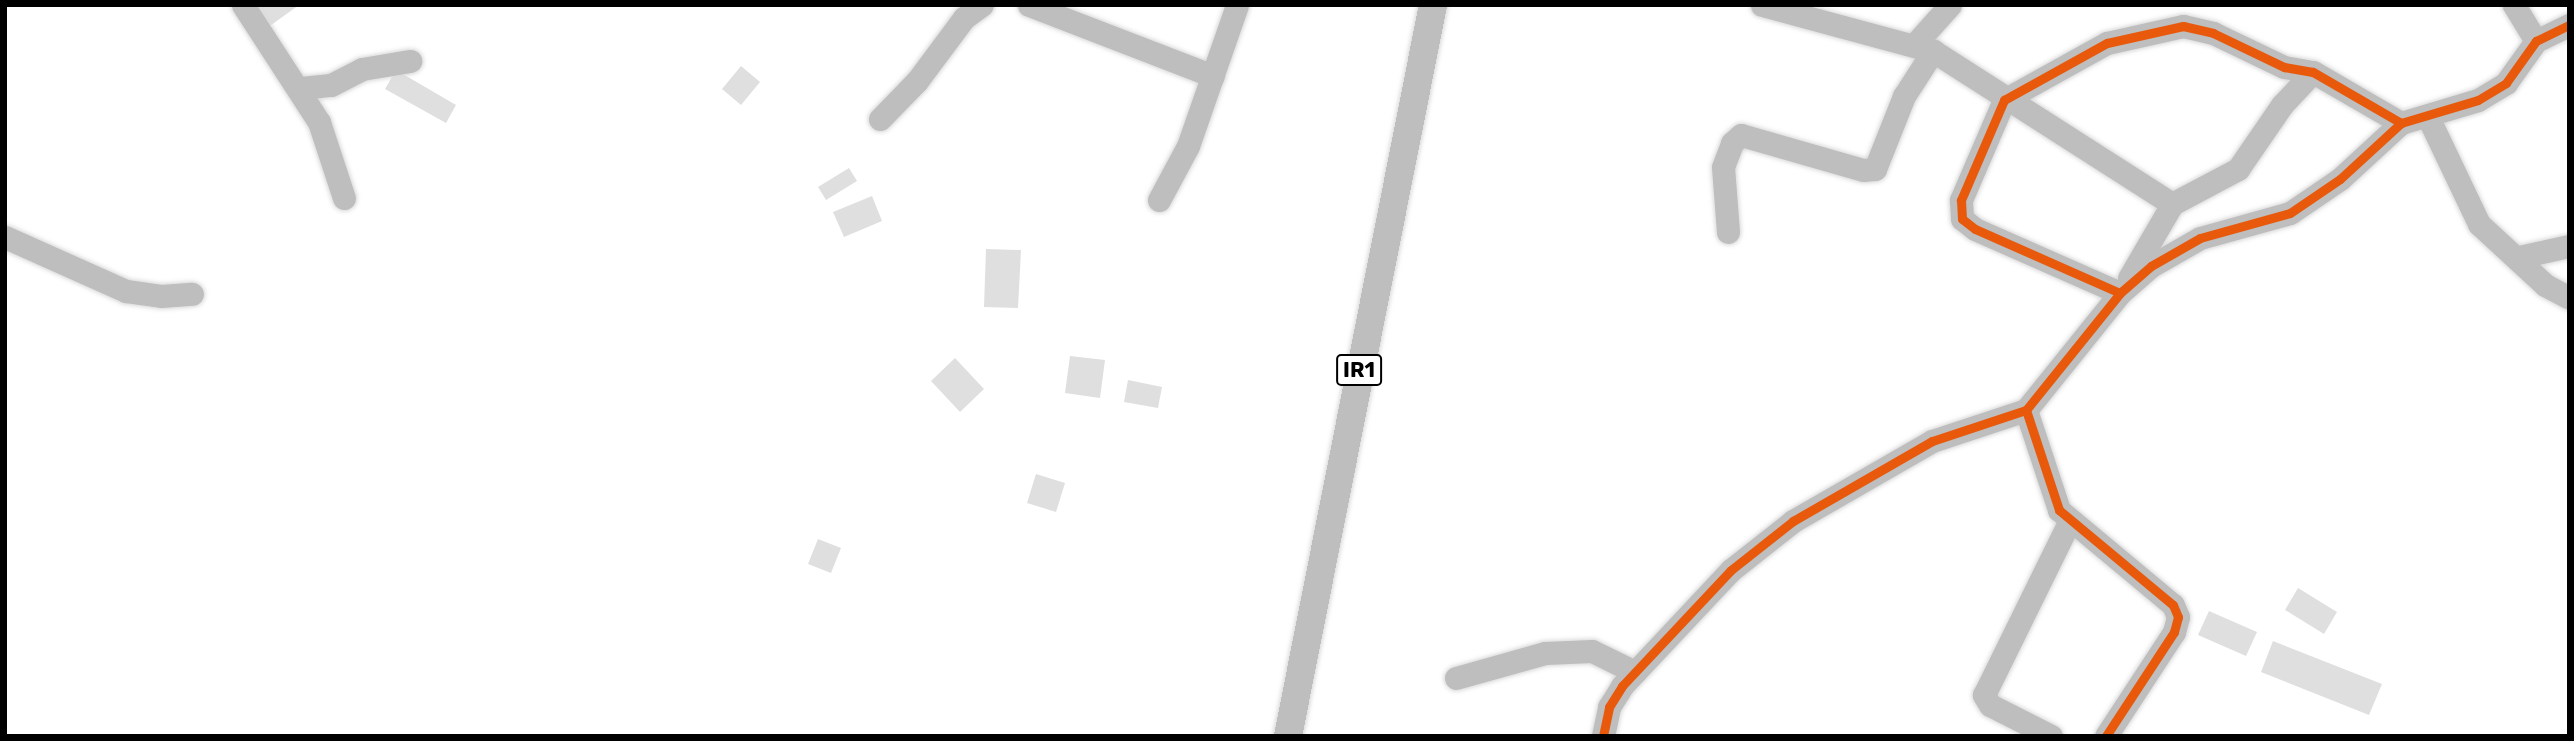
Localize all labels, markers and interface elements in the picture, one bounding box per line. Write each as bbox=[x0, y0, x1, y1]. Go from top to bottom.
road number: IR1 bbox=[1334, 352, 1384, 388]

